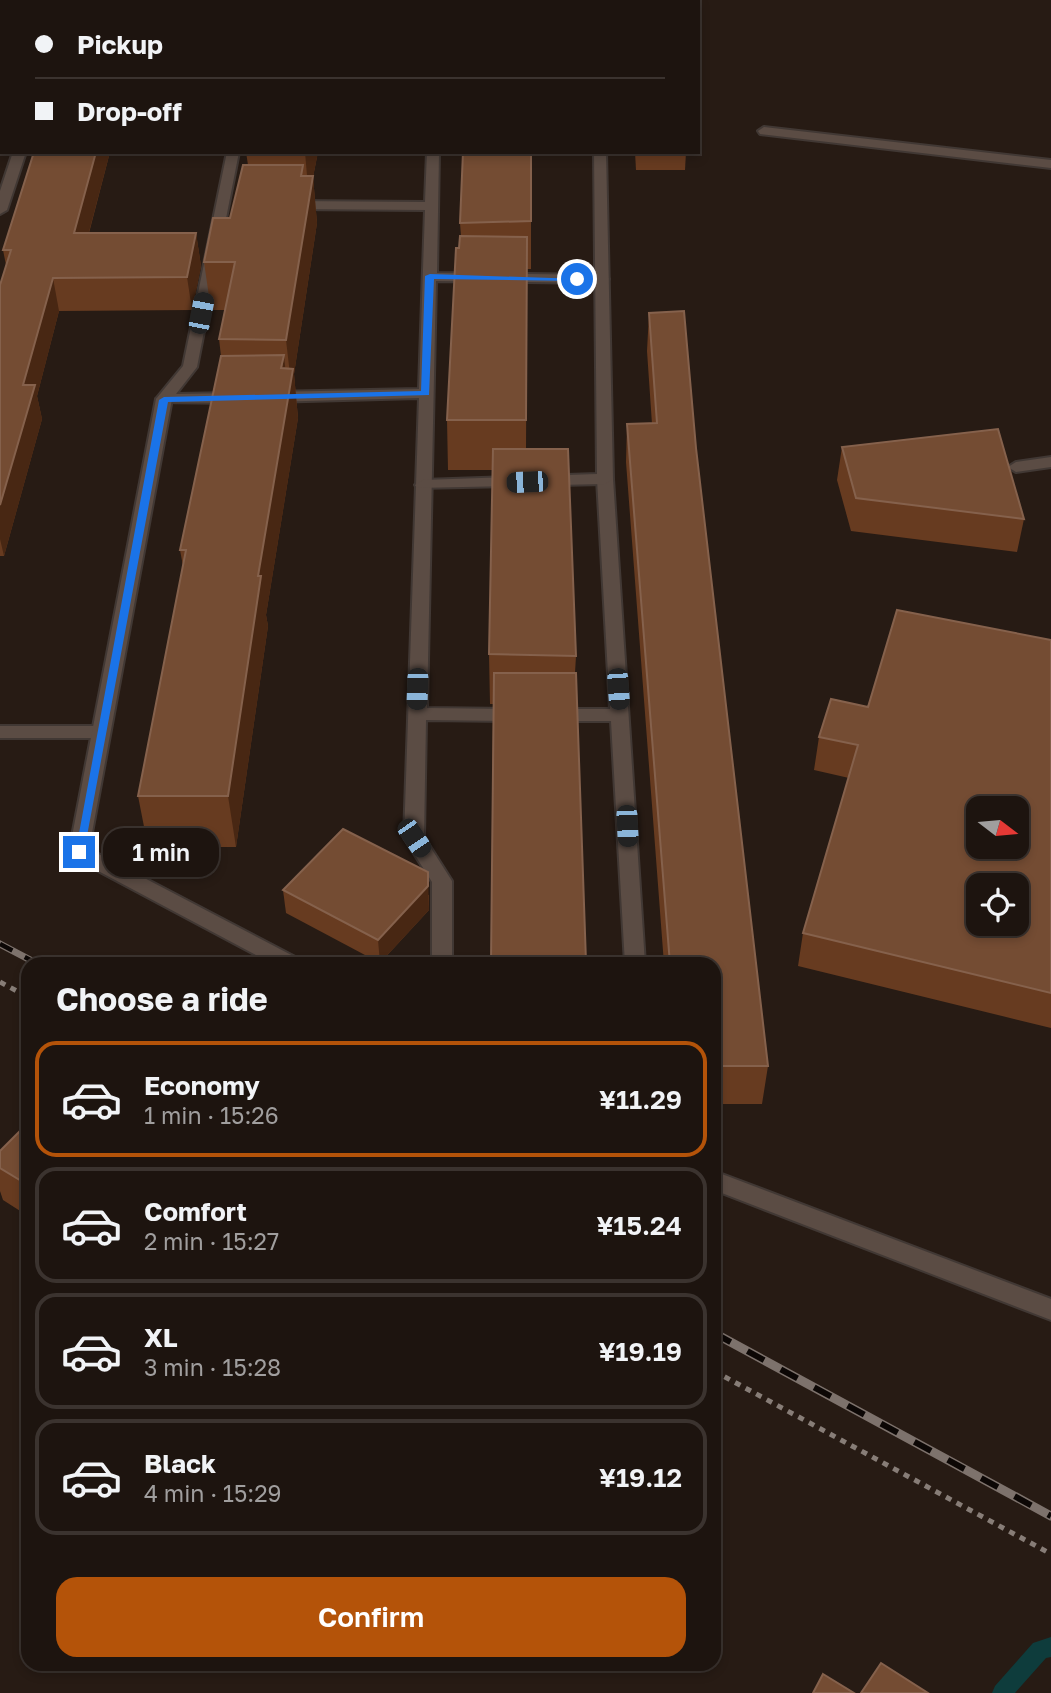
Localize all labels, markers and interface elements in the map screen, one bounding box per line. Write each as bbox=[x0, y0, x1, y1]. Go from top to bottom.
text: Pickup bbox=[77, 29, 163, 60]
text: Drop-off bbox=[77, 96, 182, 127]
route start bbox=[561, 263, 593, 295]
car bbox=[187, 290, 216, 336]
car bbox=[506, 471, 549, 493]
car bbox=[607, 667, 630, 711]
car bbox=[406, 668, 429, 710]
north arrow bbox=[966, 796, 1029, 859]
map controls bbox=[966, 796, 1029, 936]
car bbox=[616, 804, 639, 848]
car bbox=[394, 815, 435, 861]
callout: 1 min bbox=[104, 828, 219, 876]
route end bbox=[63, 836, 95, 868]
text: 1 min bbox=[132, 838, 190, 866]
button: locate bbox=[966, 873, 1029, 936]
text: Choose a ride bbox=[56, 980, 268, 1018]
icon: car bbox=[60, 1068, 123, 1131]
text: Economy bbox=[144, 1070, 260, 1101]
text: ¥11.29 bbox=[599, 1084, 682, 1115]
text: 1 min · 15:26 bbox=[144, 1101, 279, 1129]
icon: car bbox=[60, 1194, 123, 1257]
text: Comfort bbox=[144, 1196, 247, 1227]
text: ¥15.24 bbox=[596, 1210, 682, 1241]
text: 2 min · 15:27 bbox=[144, 1227, 279, 1255]
icon: car bbox=[60, 1320, 123, 1383]
text: XL bbox=[144, 1322, 178, 1353]
text: ¥19.19 bbox=[598, 1336, 682, 1367]
text: 3 min · 15:28 bbox=[144, 1353, 281, 1381]
icon: car bbox=[60, 1446, 123, 1509]
text: Black bbox=[144, 1448, 216, 1479]
text: ¥19.12 bbox=[599, 1462, 682, 1493]
text: 4 min · 15:29 bbox=[144, 1479, 282, 1507]
button: Confirm bbox=[56, 1577, 686, 1657]

